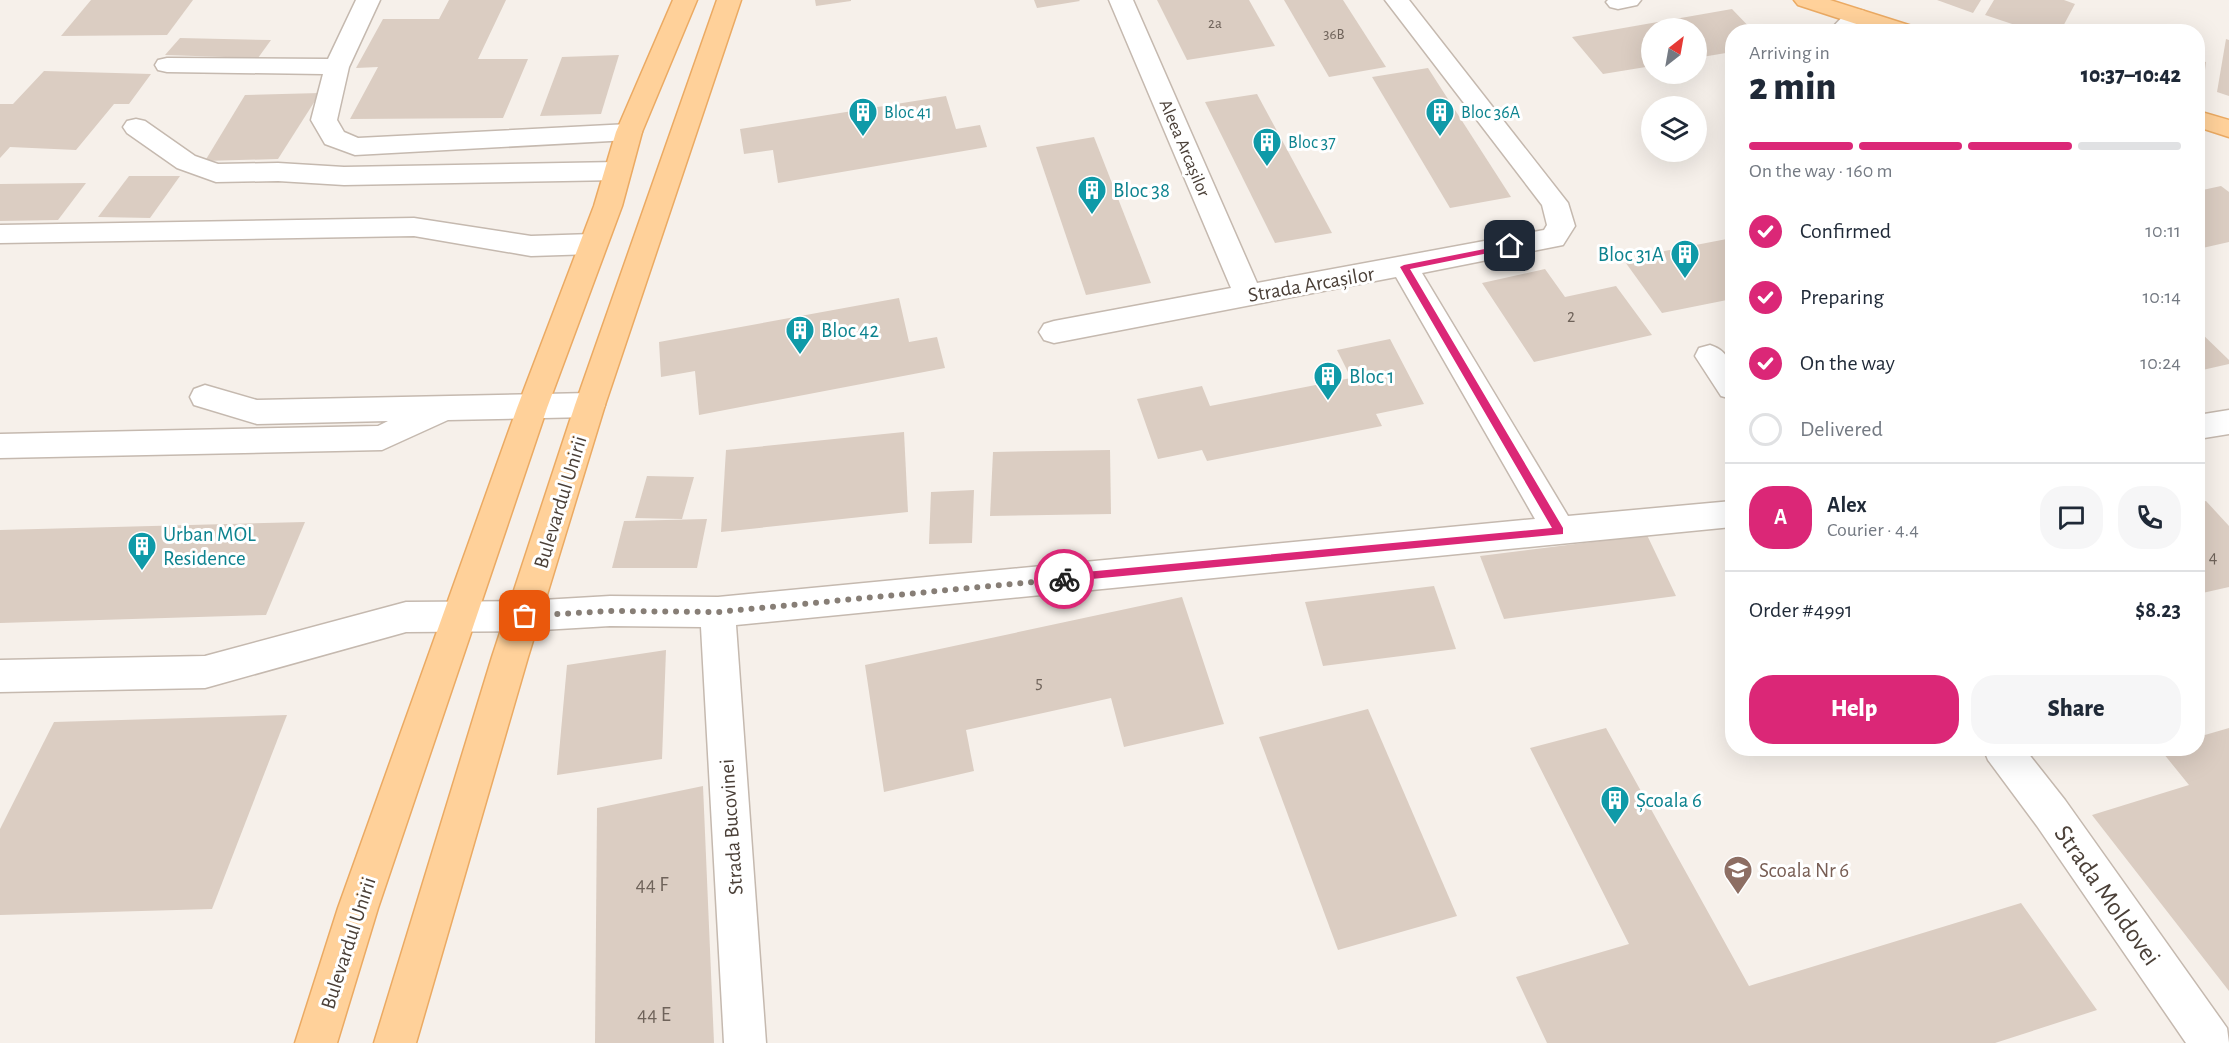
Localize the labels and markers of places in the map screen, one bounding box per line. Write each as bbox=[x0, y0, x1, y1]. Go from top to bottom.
building icon: Bloc 41 bbox=[847, 96, 879, 138]
building icon: Bloc 36A bbox=[1424, 96, 1456, 138]
place label: Bloc 41 bbox=[884, 104, 932, 122]
place label: Bloc 36A bbox=[1461, 104, 1521, 122]
building icon: Bloc 37 bbox=[1251, 126, 1283, 168]
place label: Bloc 37 bbox=[1288, 134, 1336, 152]
building icon: Bloc 38 bbox=[1076, 174, 1108, 216]
place label: Bloc 38 bbox=[1113, 180, 1170, 201]
pin bbox=[1484, 220, 1535, 271]
building icon: Bloc 31A bbox=[1669, 238, 1701, 280]
place label: Bloc 31A bbox=[1598, 244, 1664, 265]
building icon: Bloc 42 bbox=[784, 314, 816, 356]
place label: Bloc 42 bbox=[821, 320, 879, 341]
building icon: Bloc 1 bbox=[1312, 360, 1344, 402]
place label: Bloc 1 bbox=[1349, 366, 1395, 387]
place label: Urban MOL Residence bbox=[163, 524, 256, 569]
building icon: Urban MOL Residence bbox=[126, 530, 158, 572]
pin bbox=[499, 590, 550, 641]
building icon: Școala 6 bbox=[1599, 784, 1631, 826]
place label: Școala 6 bbox=[1636, 790, 1702, 813]
school or university icon: Scoala Nr 6 bbox=[1722, 854, 1754, 896]
place label: Scoala Nr 6 bbox=[1759, 860, 1849, 881]

